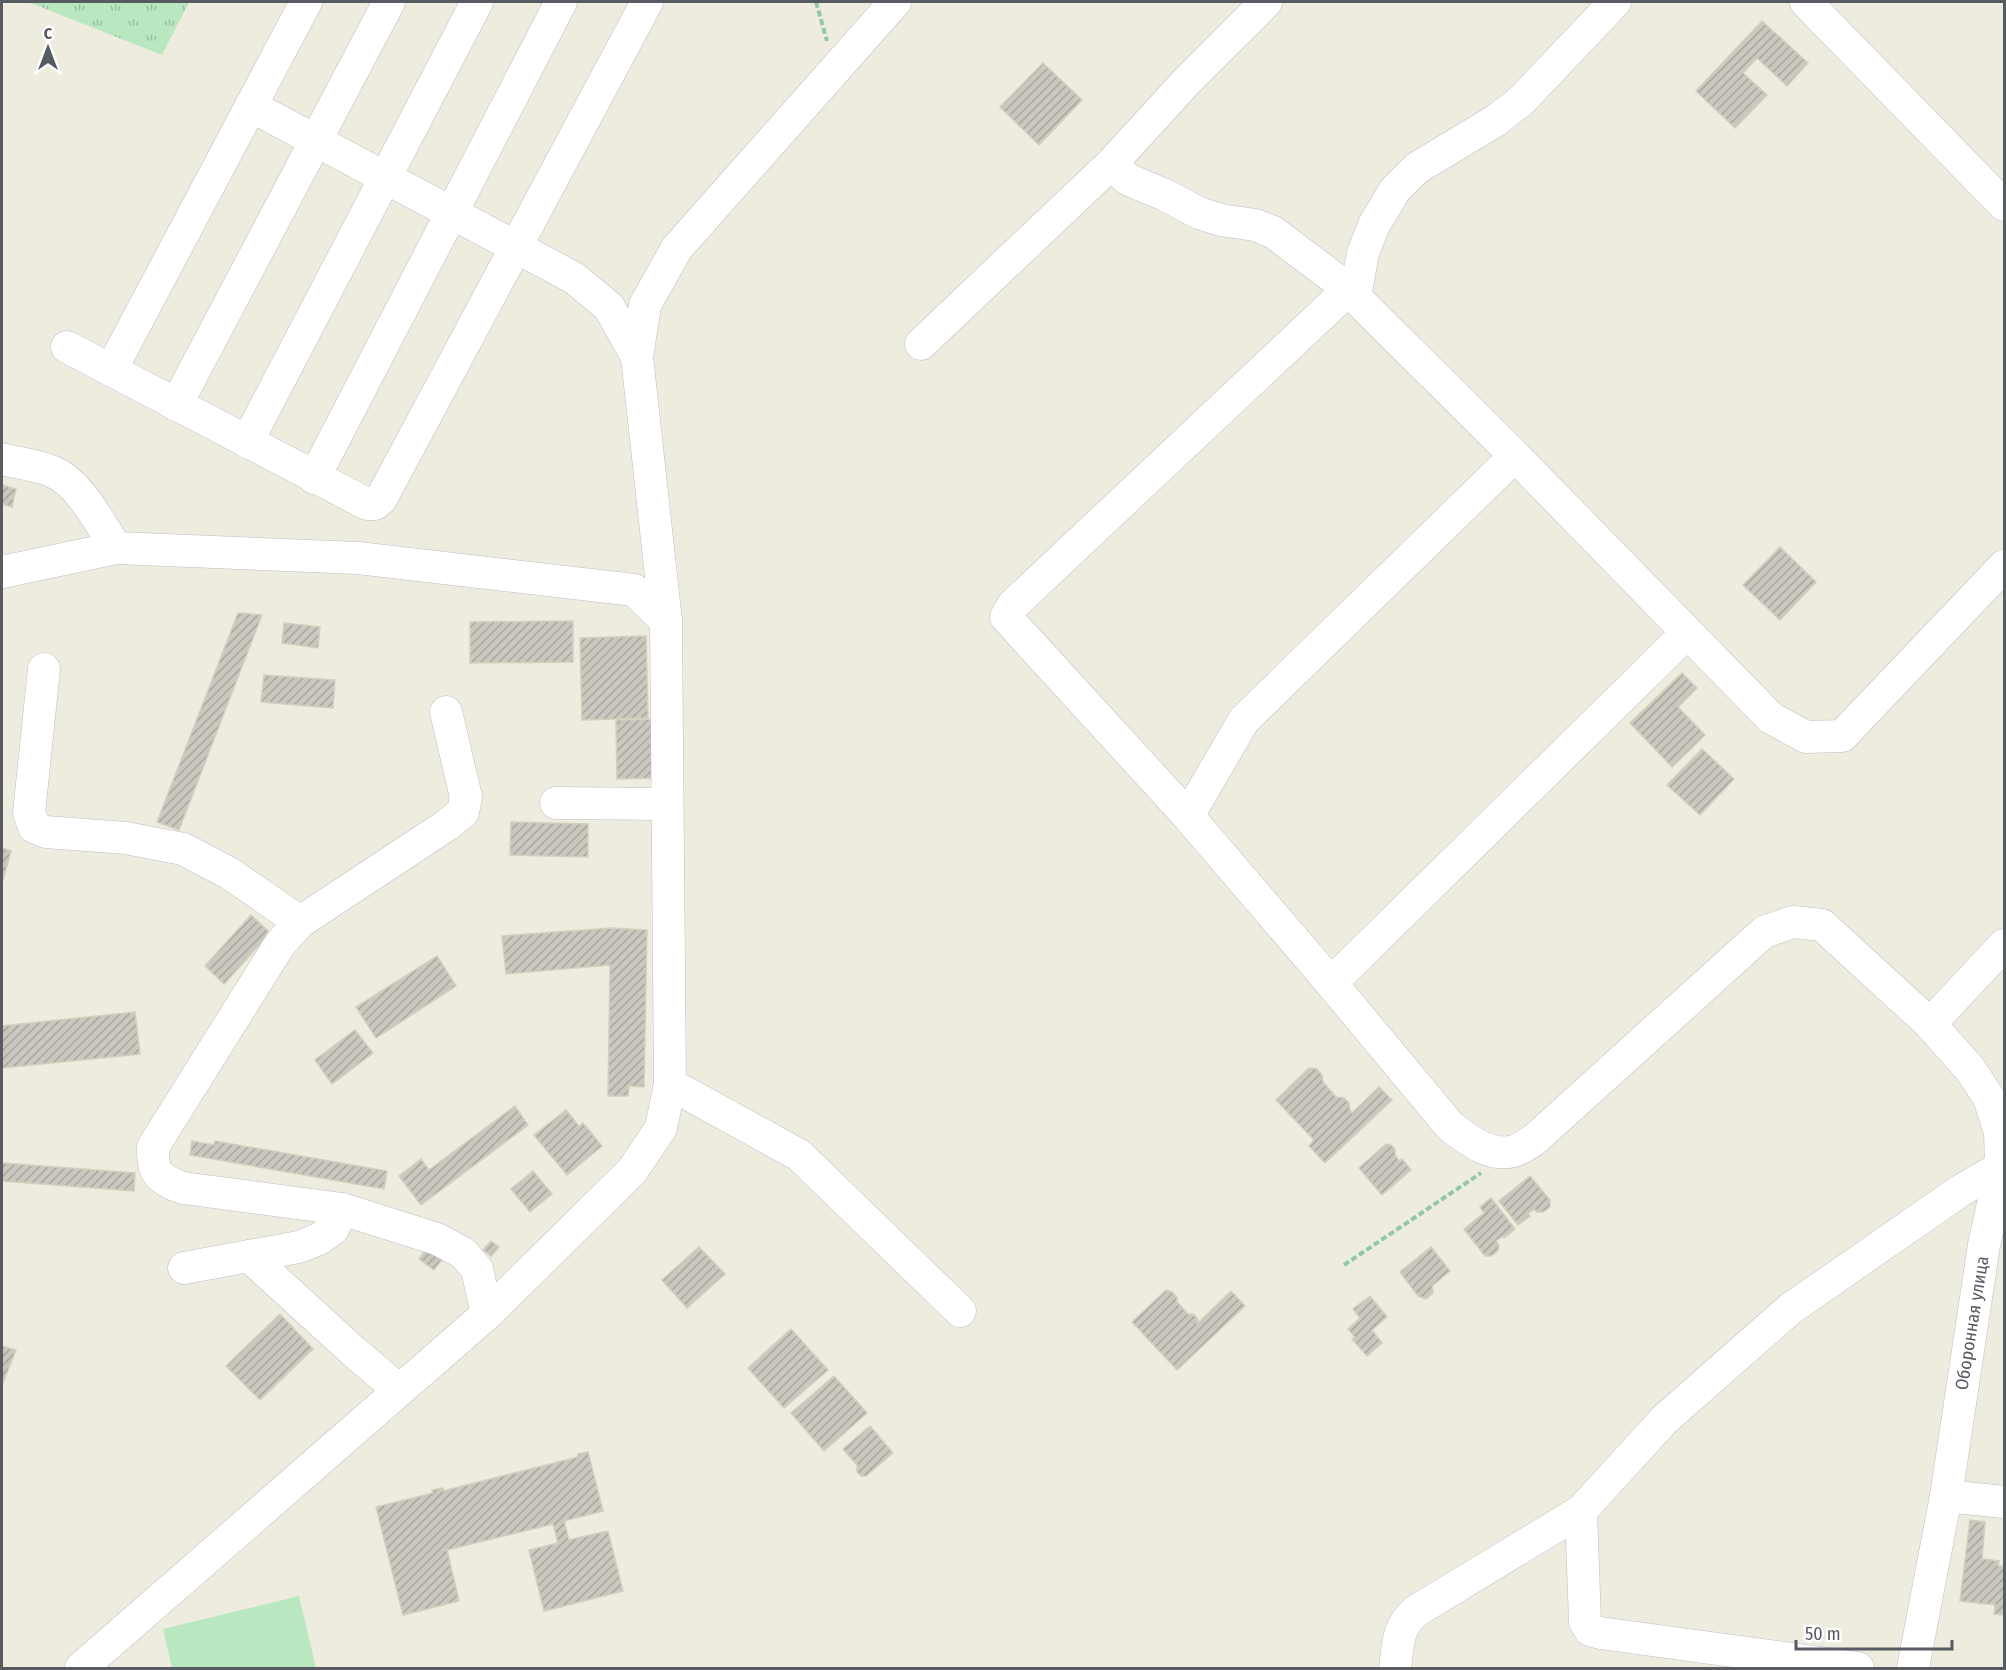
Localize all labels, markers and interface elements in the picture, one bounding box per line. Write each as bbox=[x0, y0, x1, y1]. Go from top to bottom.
north arrow bbox=[18, 18, 78, 78]
text: С bbox=[44, 24, 53, 43]
street label: Оборонная улица bbox=[1951, 1254, 1993, 1392]
scale bar bbox=[1796, 1613, 1952, 1651]
text: 50 m bbox=[1805, 1623, 1841, 1645]

